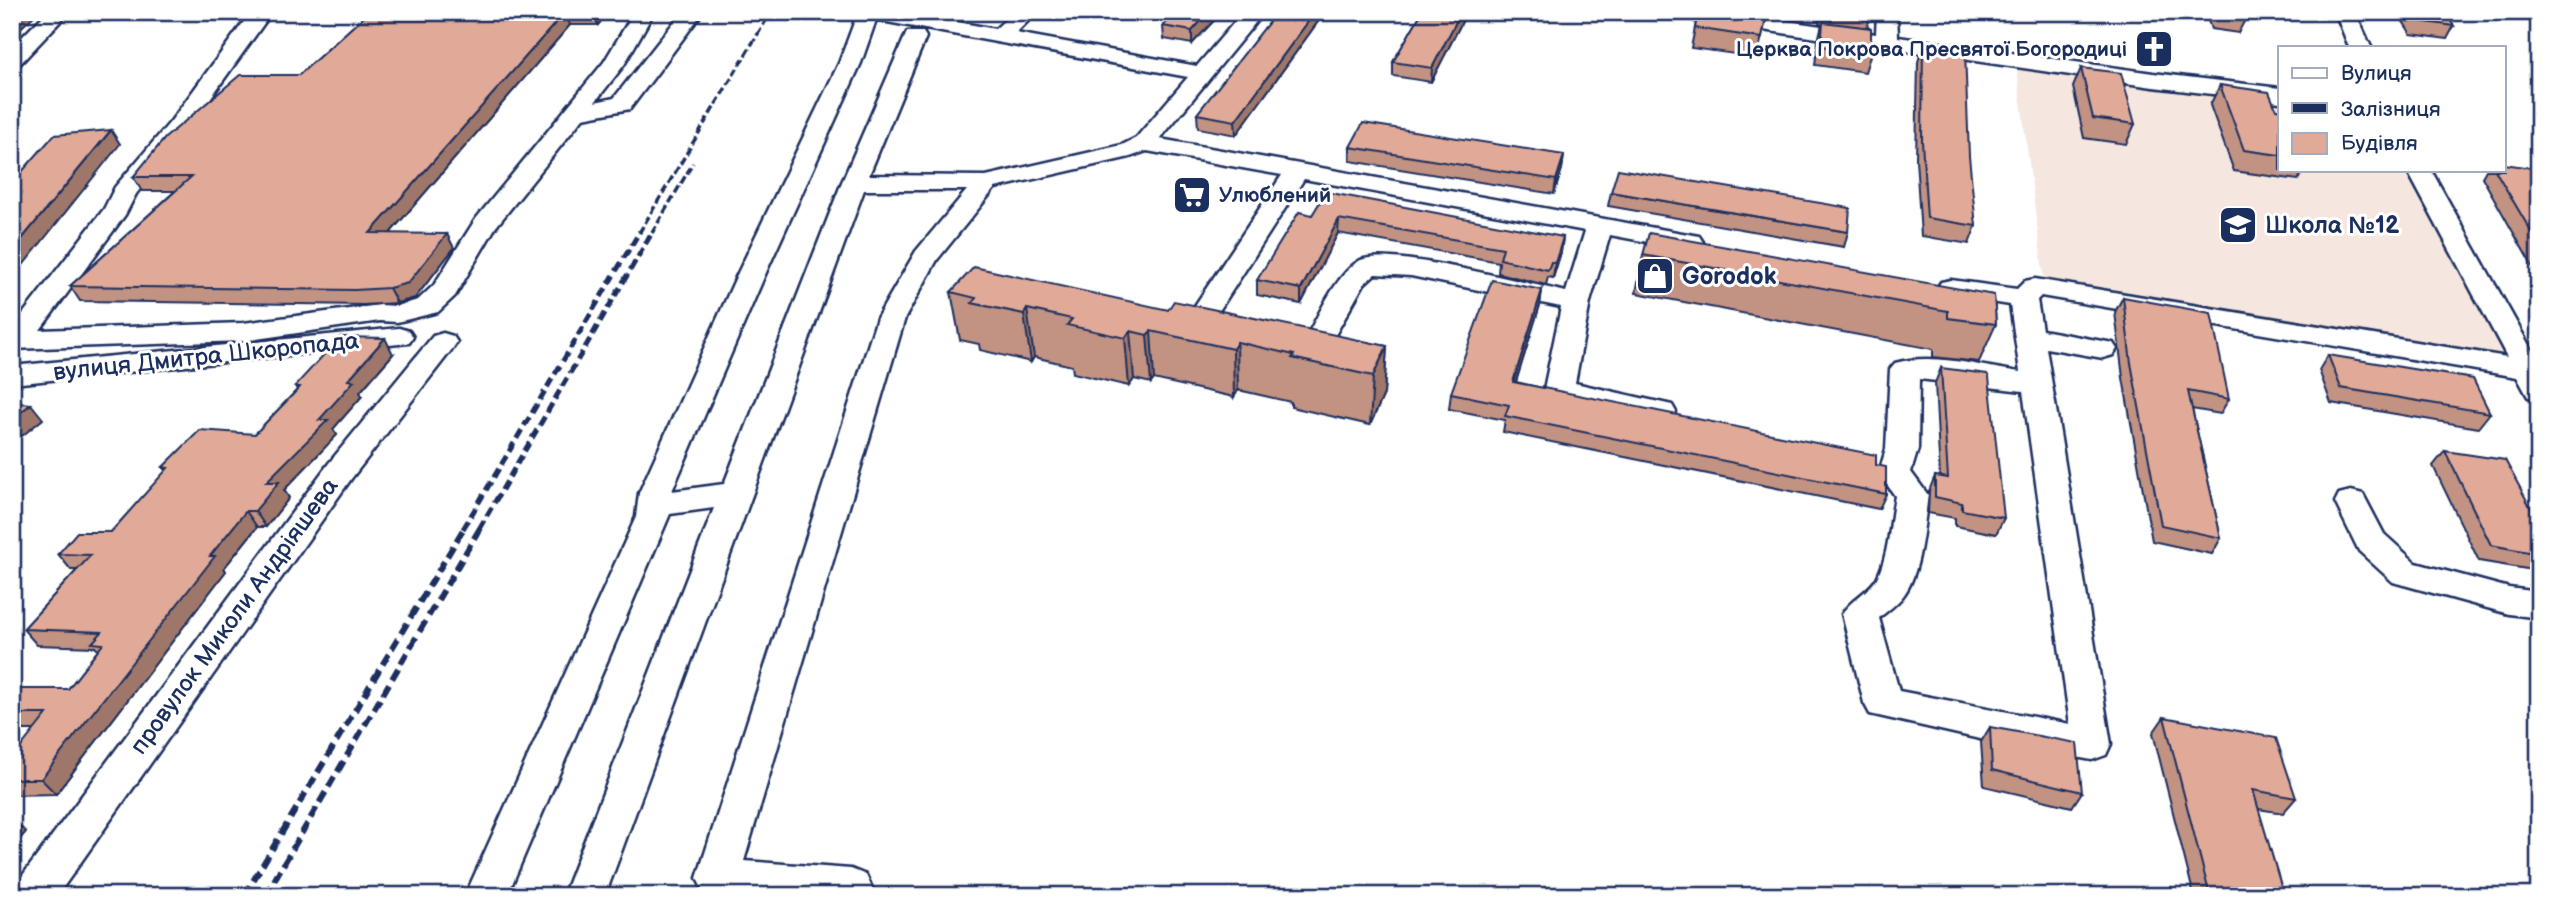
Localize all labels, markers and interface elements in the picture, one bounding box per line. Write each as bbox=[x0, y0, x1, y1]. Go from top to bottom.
church icon: Церква Покрова Пресвятої Богородиці bbox=[2133, 28, 2175, 70]
place label: Церква Покрова Пресвятої Богородиці bbox=[1736, 37, 2127, 62]
legend bbox=[2278, 46, 2506, 172]
text: Вулиця bbox=[2341, 61, 2412, 86]
text: Залізниця bbox=[2341, 97, 2441, 122]
text: Будівля bbox=[2341, 131, 2418, 156]
supermarket icon: Улюблений bbox=[1171, 174, 1213, 216]
place label: Улюблений bbox=[1219, 183, 1331, 208]
school or university icon: Школа №12 bbox=[2217, 204, 2259, 246]
place label: Школа №12 bbox=[2265, 211, 2400, 240]
shop icon: Gorodok bbox=[1634, 255, 1676, 297]
place label: Gorodok bbox=[1682, 262, 1777, 291]
street label: вулиця Дмитра Шкоропада bbox=[52, 326, 360, 387]
street label: провулок Миколи Андріяшева bbox=[124, 472, 344, 760]

